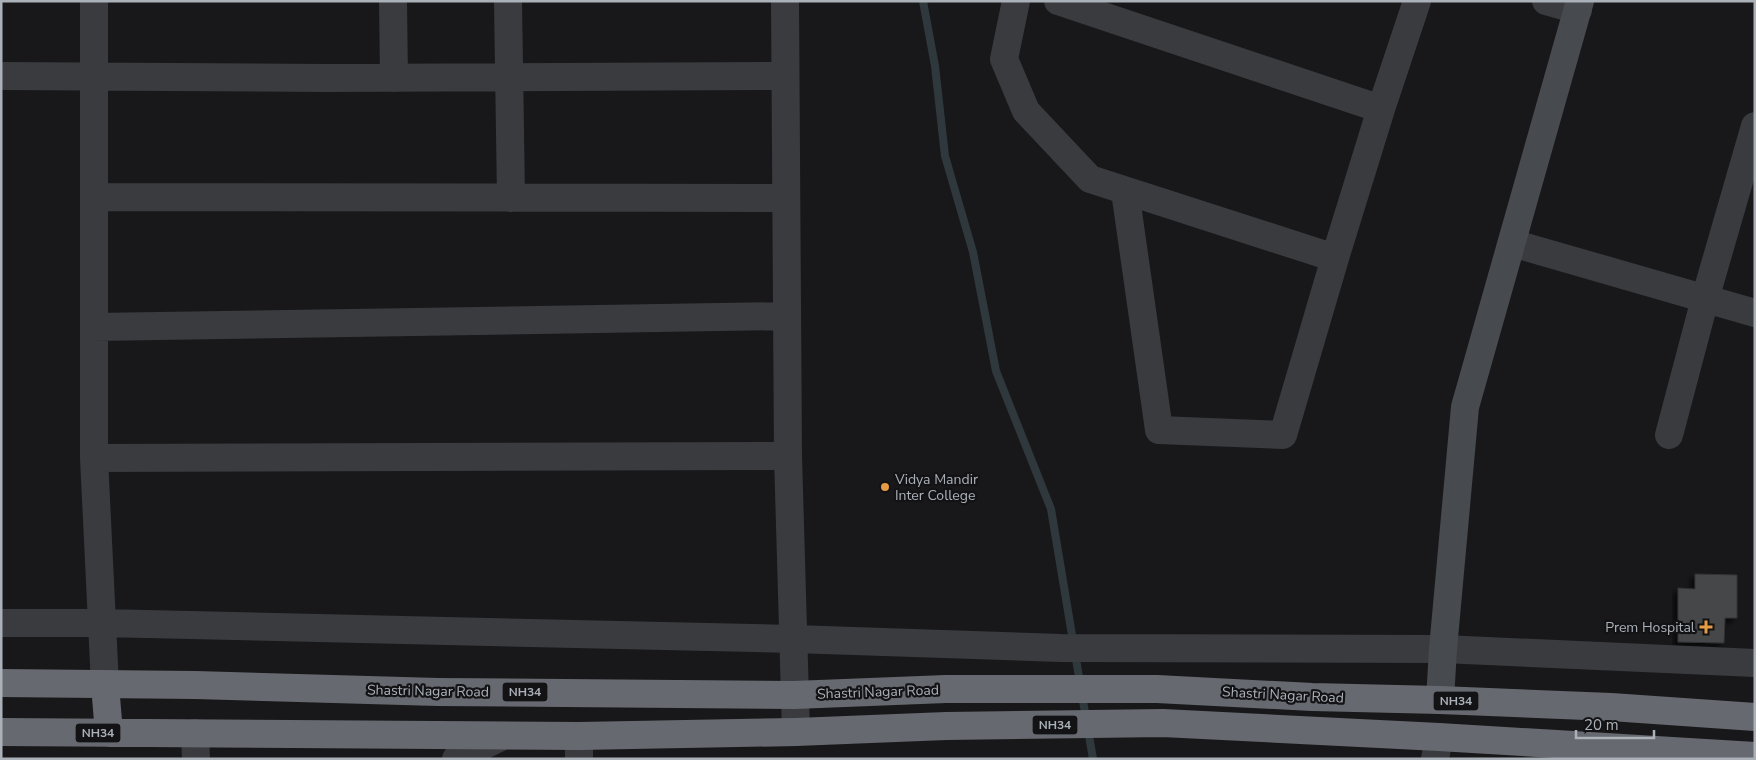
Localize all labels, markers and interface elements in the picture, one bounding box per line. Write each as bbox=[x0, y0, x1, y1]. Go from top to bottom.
place label: Vidya Mandir Inter College bbox=[894, 470, 978, 505]
marker: Vidya Mandir Inter College bbox=[879, 481, 891, 493]
place label: Prem Hospital bbox=[1605, 618, 1696, 637]
marker: Prem Hospital bbox=[1699, 620, 1713, 634]
street label: Shastri Nagar Road bbox=[367, 680, 489, 702]
street label: Shastri Nagar Road bbox=[817, 680, 939, 704]
road number: NH34 bbox=[502, 682, 548, 702]
street label: Shastri Nagar Road bbox=[1222, 682, 1344, 708]
road number: NH34 bbox=[1434, 691, 1478, 710]
scale bar bbox=[1576, 708, 1654, 740]
text: 20 m bbox=[1584, 715, 1619, 735]
road number: NH34 bbox=[1032, 716, 1078, 734]
road number: NH34 bbox=[76, 724, 120, 742]

